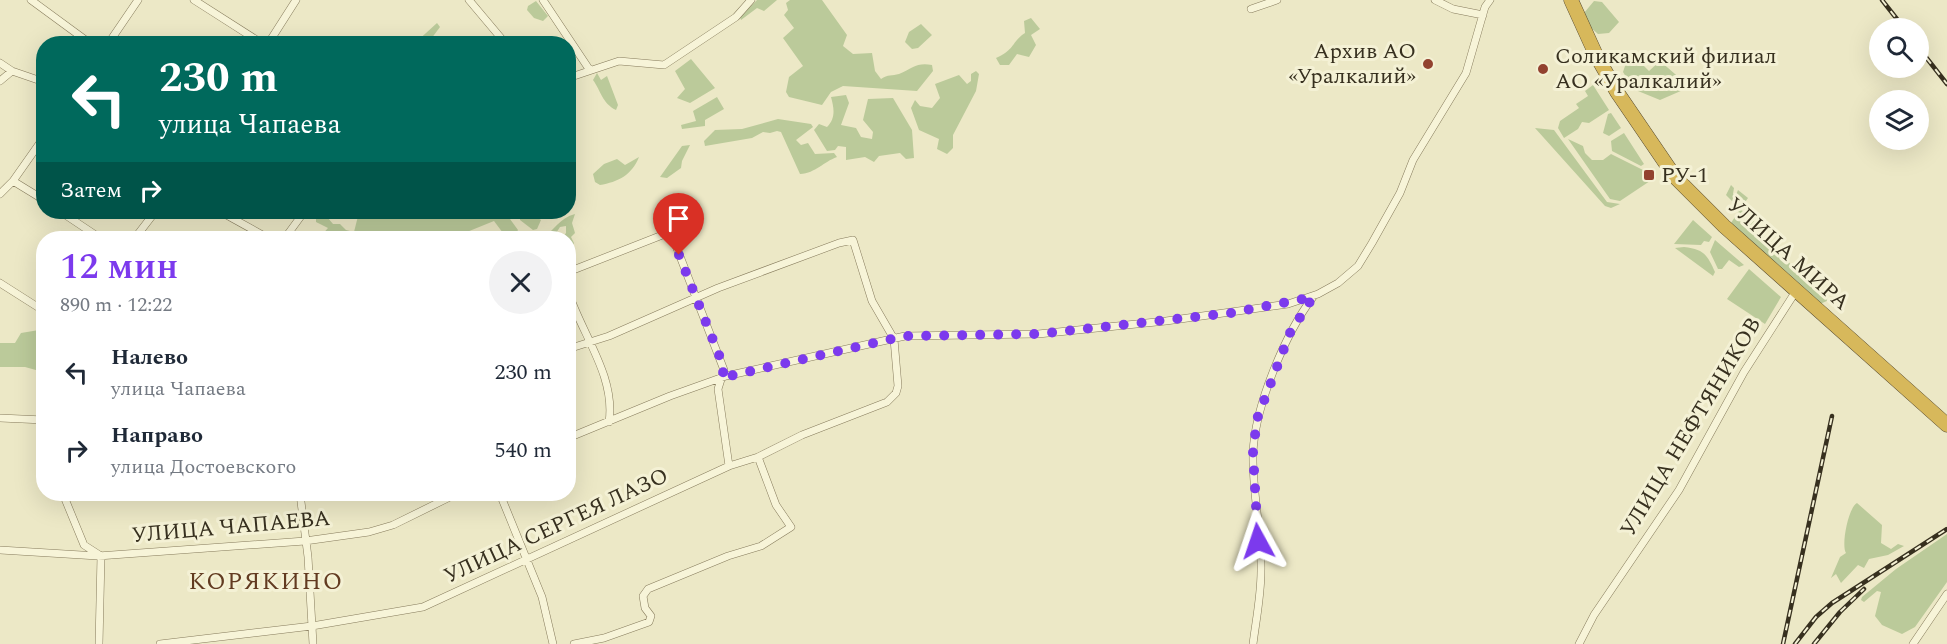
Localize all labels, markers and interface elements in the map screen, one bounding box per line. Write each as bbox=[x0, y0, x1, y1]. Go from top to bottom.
map controls bbox=[1869, 18, 1929, 150]
button: search bbox=[1869, 18, 1929, 78]
place label: Архив АО «Уралкалий» bbox=[1288, 35, 1417, 93]
place label: Соликамский филиал АО «Уралкалий» bbox=[1555, 40, 1777, 98]
text: 230 m bbox=[159, 47, 278, 110]
marker: Архив АО «Уралкалий» bbox=[1421, 57, 1435, 71]
icon: left bbox=[60, 60, 138, 138]
marker: Соликамский филиал АО «Уралкалий» bbox=[1536, 62, 1550, 76]
button: layers bbox=[1869, 90, 1929, 150]
text: улица Чапаева bbox=[159, 104, 341, 146]
place label: РУ-1 bbox=[1661, 159, 1708, 192]
marker: РУ-1 bbox=[1642, 168, 1656, 182]
text: Затем bbox=[60, 174, 122, 207]
icon: right bbox=[134, 174, 167, 207]
street label: УЛИЦА МИРА bbox=[1719, 189, 1857, 319]
pin bbox=[653, 193, 704, 255]
icon: arrive bbox=[662, 202, 695, 235]
text: 12 мин bbox=[60, 240, 178, 295]
button: close bbox=[489, 251, 552, 314]
text: 890 m · 12:22 bbox=[60, 290, 172, 320]
street label: УЛИЦА НЕФТЯНИКОВ bbox=[1612, 311, 1770, 543]
text: Налево bbox=[111, 341, 188, 374]
icon: left bbox=[60, 356, 93, 389]
text: 230 m bbox=[495, 356, 552, 389]
text: улица Чапаева bbox=[111, 374, 246, 404]
text: Направо bbox=[111, 419, 203, 452]
icon: right bbox=[60, 434, 93, 467]
text: 540 m bbox=[495, 434, 552, 467]
text: улица Достоевского bbox=[111, 452, 296, 482]
street label: УЛИЦА СЕРГЕЯ ЛАЗО bbox=[438, 459, 674, 593]
street label: УЛИЦА ЧАПАЕВА bbox=[130, 502, 332, 552]
position arrow bbox=[1226, 509, 1290, 573]
district label: КОРЯКИНО bbox=[188, 564, 344, 600]

